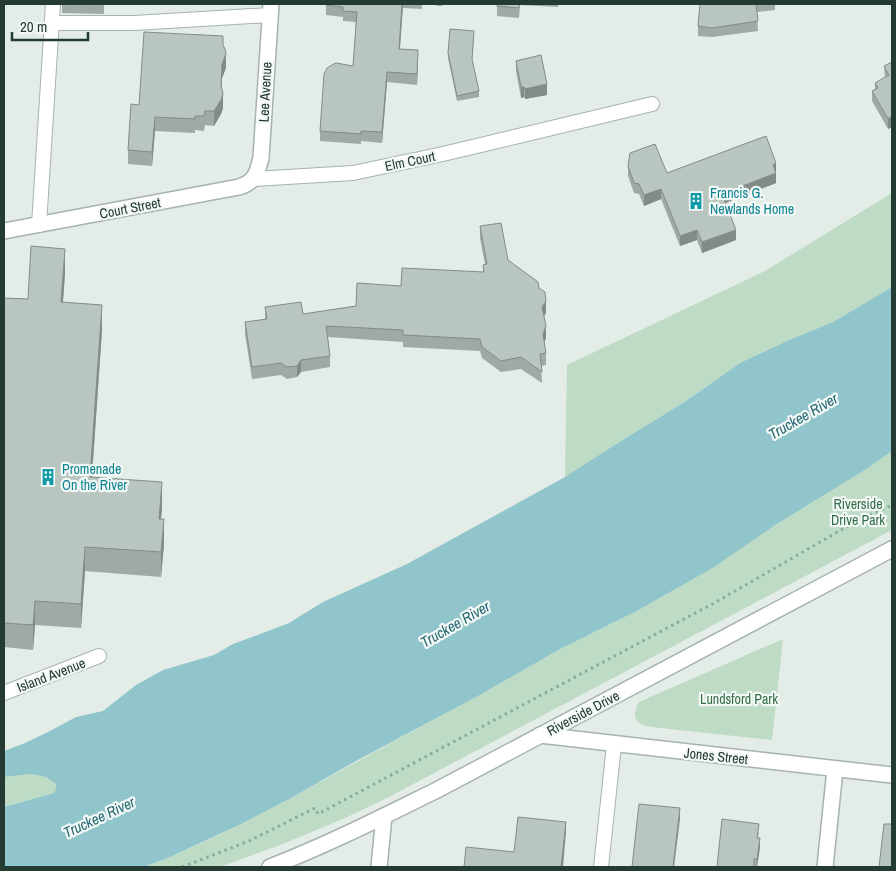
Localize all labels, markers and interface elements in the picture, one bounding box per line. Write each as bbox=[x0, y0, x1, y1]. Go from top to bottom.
scale bar bbox=[12, 10, 89, 42]
text: 20 m bbox=[20, 16, 47, 37]
street label: Lee Avenue bbox=[254, 61, 276, 123]
street label: Elm Court bbox=[383, 147, 437, 175]
place label: Francis G. Newlands Home bbox=[710, 184, 794, 218]
building icon: Francis G. Newlands Home bbox=[686, 191, 706, 211]
street label: Court Street bbox=[98, 193, 162, 223]
water label: Truckee River bbox=[765, 387, 842, 444]
place label: Promenade On the River bbox=[62, 460, 127, 494]
building icon: Promenade On the River bbox=[38, 467, 58, 487]
park label: Riverside Drive Park bbox=[831, 495, 885, 529]
water label: Truckee River bbox=[417, 595, 494, 652]
street label: Island Avenue bbox=[14, 654, 88, 696]
street label: Riverside Drive bbox=[544, 686, 622, 740]
park label: Lundsford Park bbox=[700, 690, 778, 708]
street label: Jones Street bbox=[683, 744, 749, 768]
water label: Truckee River bbox=[60, 791, 139, 843]

